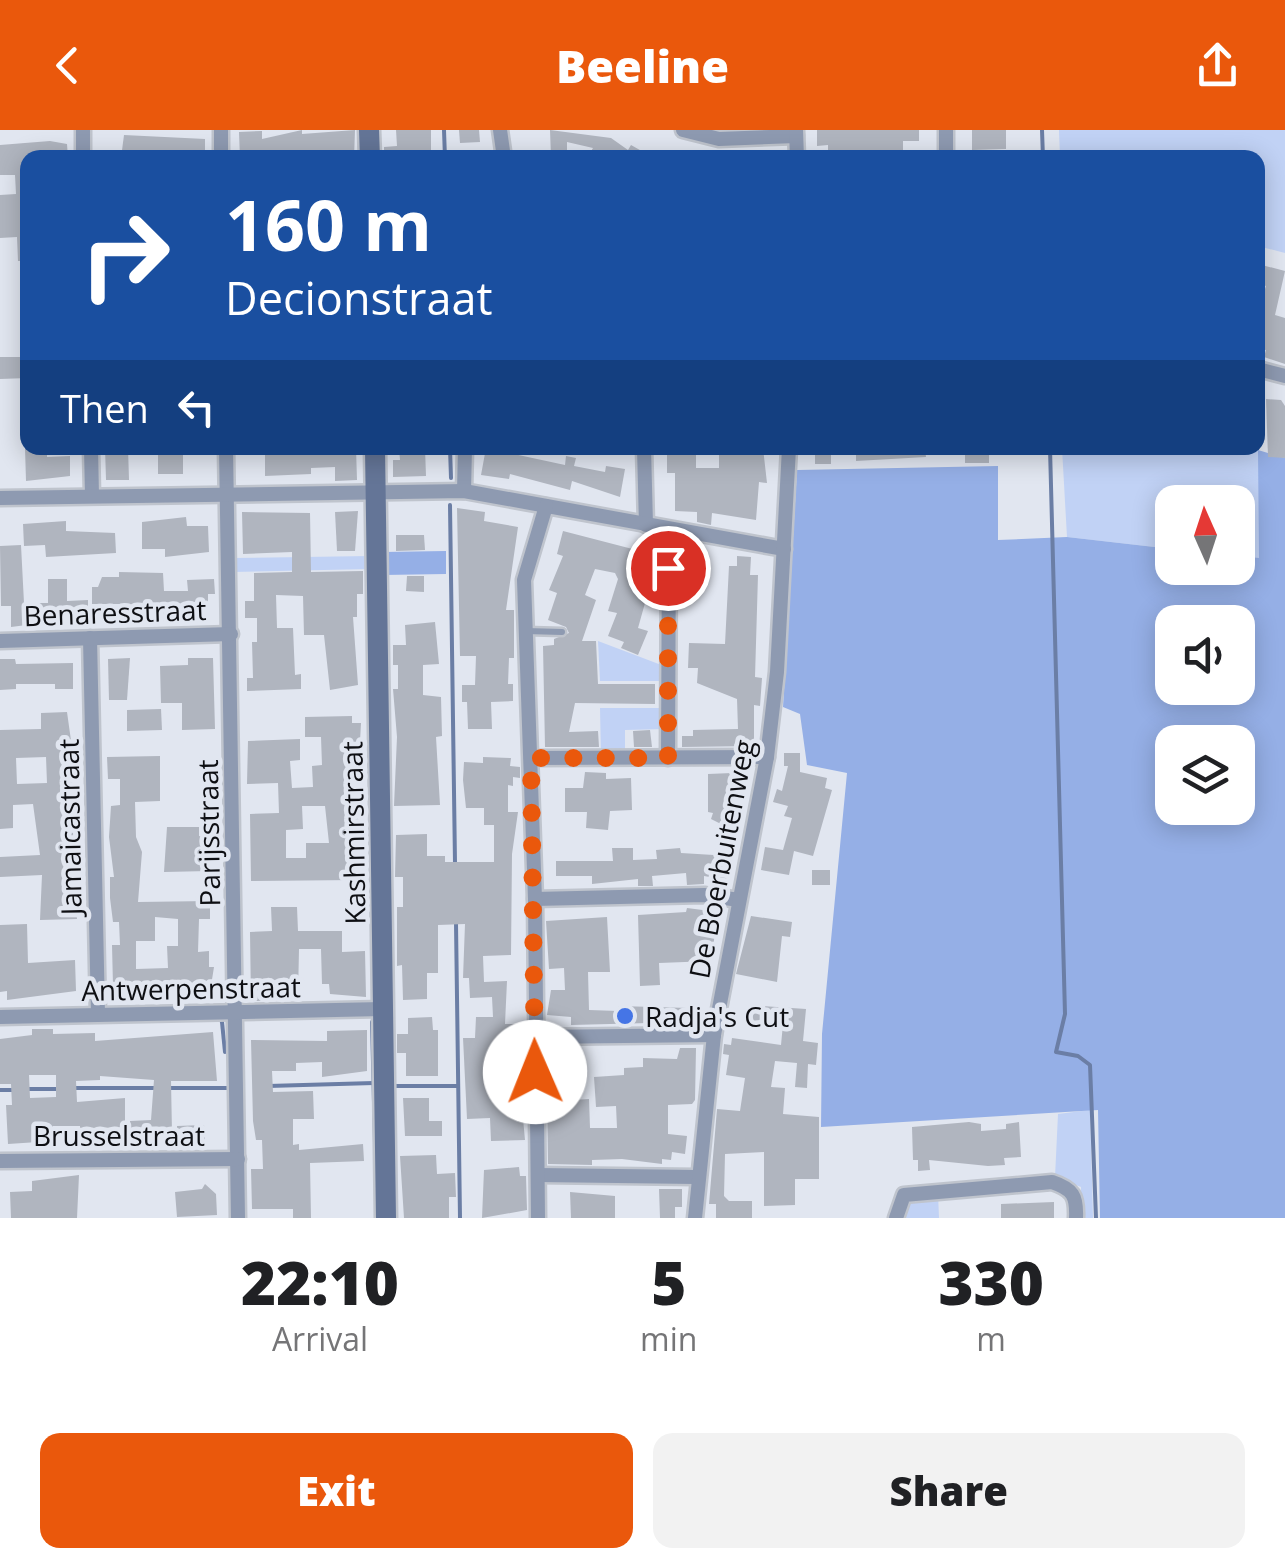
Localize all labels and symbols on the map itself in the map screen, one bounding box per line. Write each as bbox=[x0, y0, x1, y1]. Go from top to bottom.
north arrow bbox=[1155, 485, 1255, 585]
pin bbox=[626, 526, 711, 611]
street label: Benaresstraat bbox=[23, 590, 207, 634]
street label: De Boerbuitenweg bbox=[679, 736, 763, 982]
street label: Jamaicastraat bbox=[48, 738, 90, 919]
street label: Kashmirstraat bbox=[332, 741, 374, 925]
street label: Parijsstraat bbox=[188, 759, 228, 907]
street label: Antwerpenstraat bbox=[81, 967, 301, 1009]
place label: Radja's Cut bbox=[645, 997, 789, 1035]
marker: Radja's Cut bbox=[614, 1005, 636, 1027]
position arrow bbox=[483, 1020, 587, 1124]
street label: Brusselstraat bbox=[33, 1116, 205, 1154]

